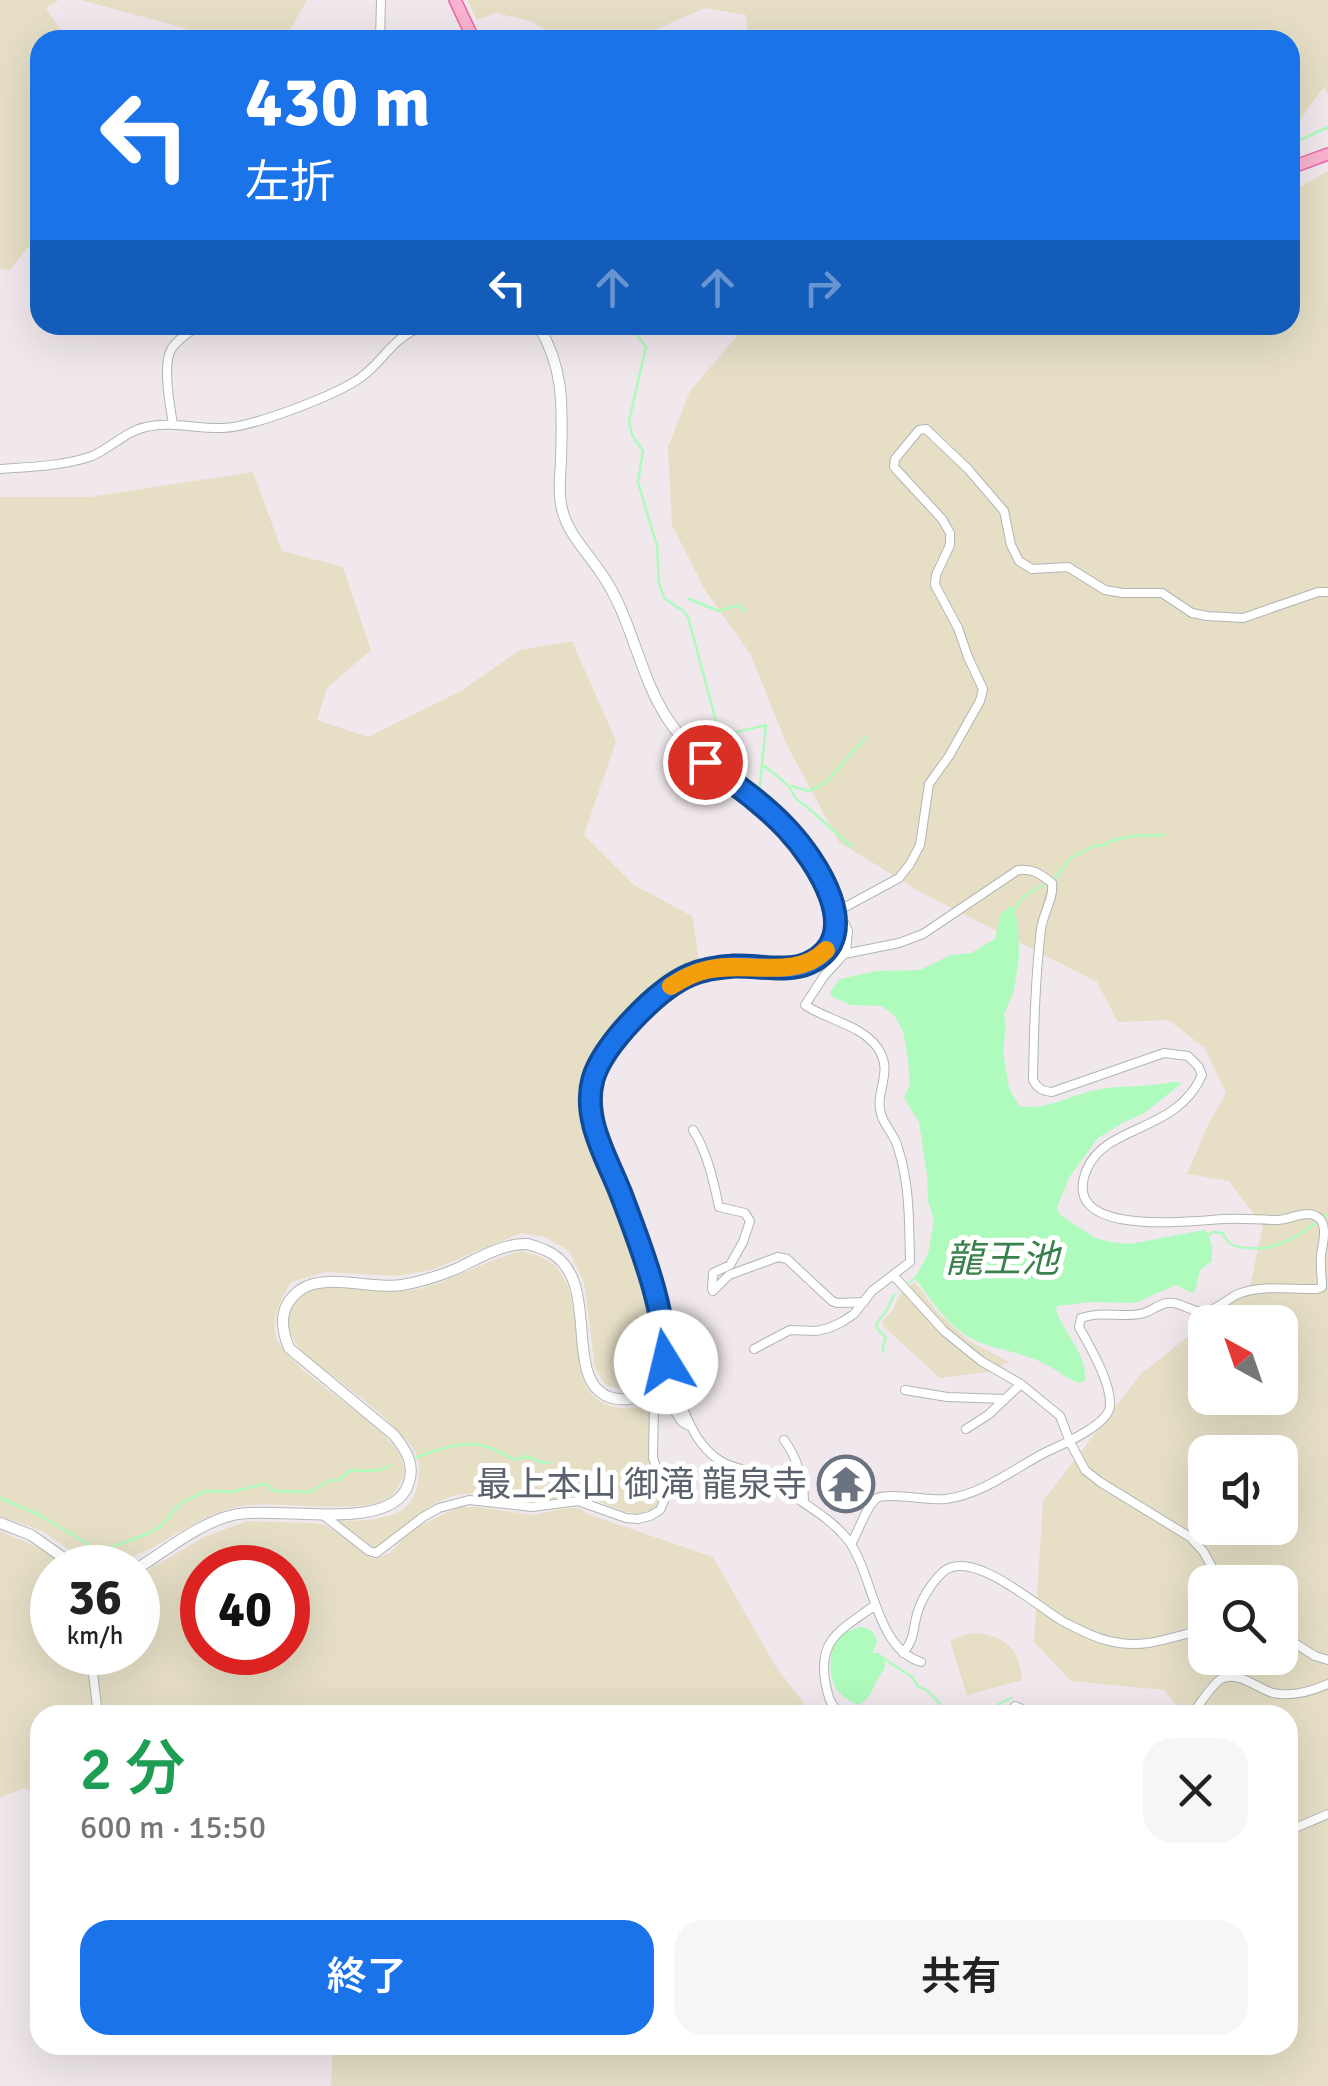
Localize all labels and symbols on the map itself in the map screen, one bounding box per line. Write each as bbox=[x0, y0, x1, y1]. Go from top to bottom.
pin bbox=[663, 720, 748, 805]
water label: 龍王池 bbox=[945, 1236, 1063, 1283]
north arrow bbox=[1188, 1305, 1298, 1415]
position arrow bbox=[614, 1310, 718, 1414]
temple icon: 最上本山 御滝 龍泉寺 bbox=[816, 1454, 876, 1514]
place label: 最上本山 御滝 龍泉寺 bbox=[477, 1463, 807, 1506]
speed limit sign: 40 bbox=[180, 1545, 310, 1675]

